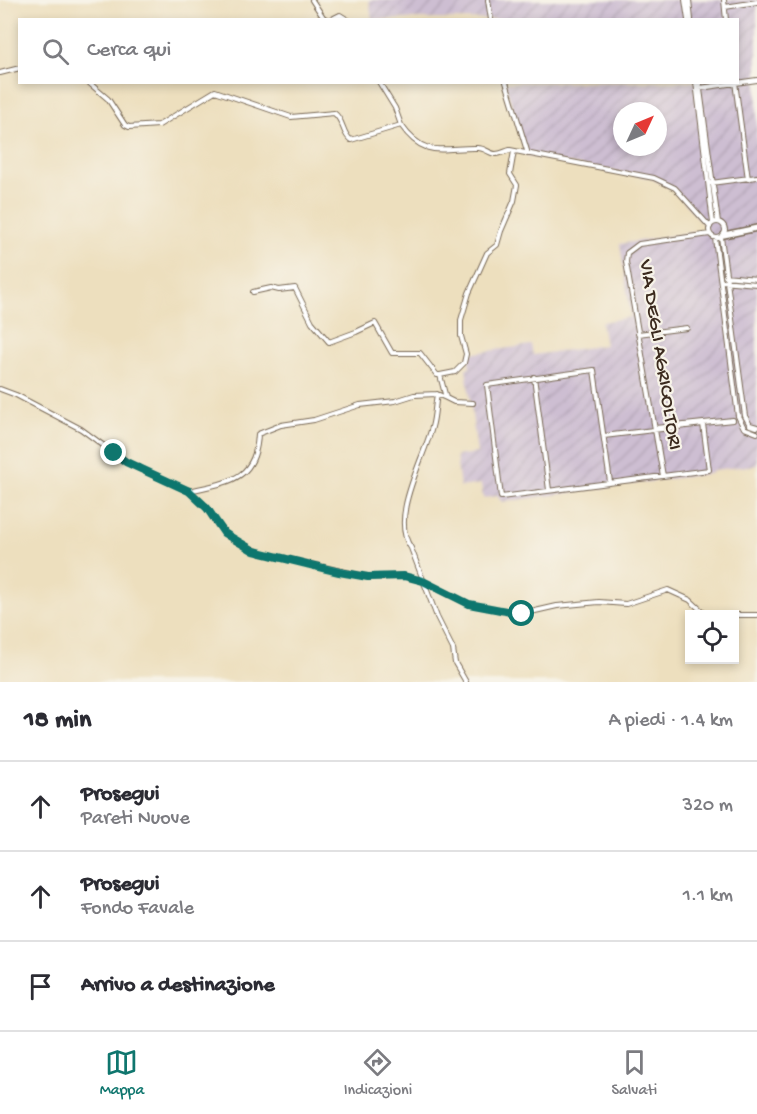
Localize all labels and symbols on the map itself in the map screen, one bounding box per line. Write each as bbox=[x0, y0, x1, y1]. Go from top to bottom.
north arrow bbox=[613, 102, 667, 156]
street label: VIA DEGLI AGRICOLTORI bbox=[632, 257, 685, 452]
route end bbox=[100, 439, 126, 465]
route start bbox=[508, 600, 534, 626]

